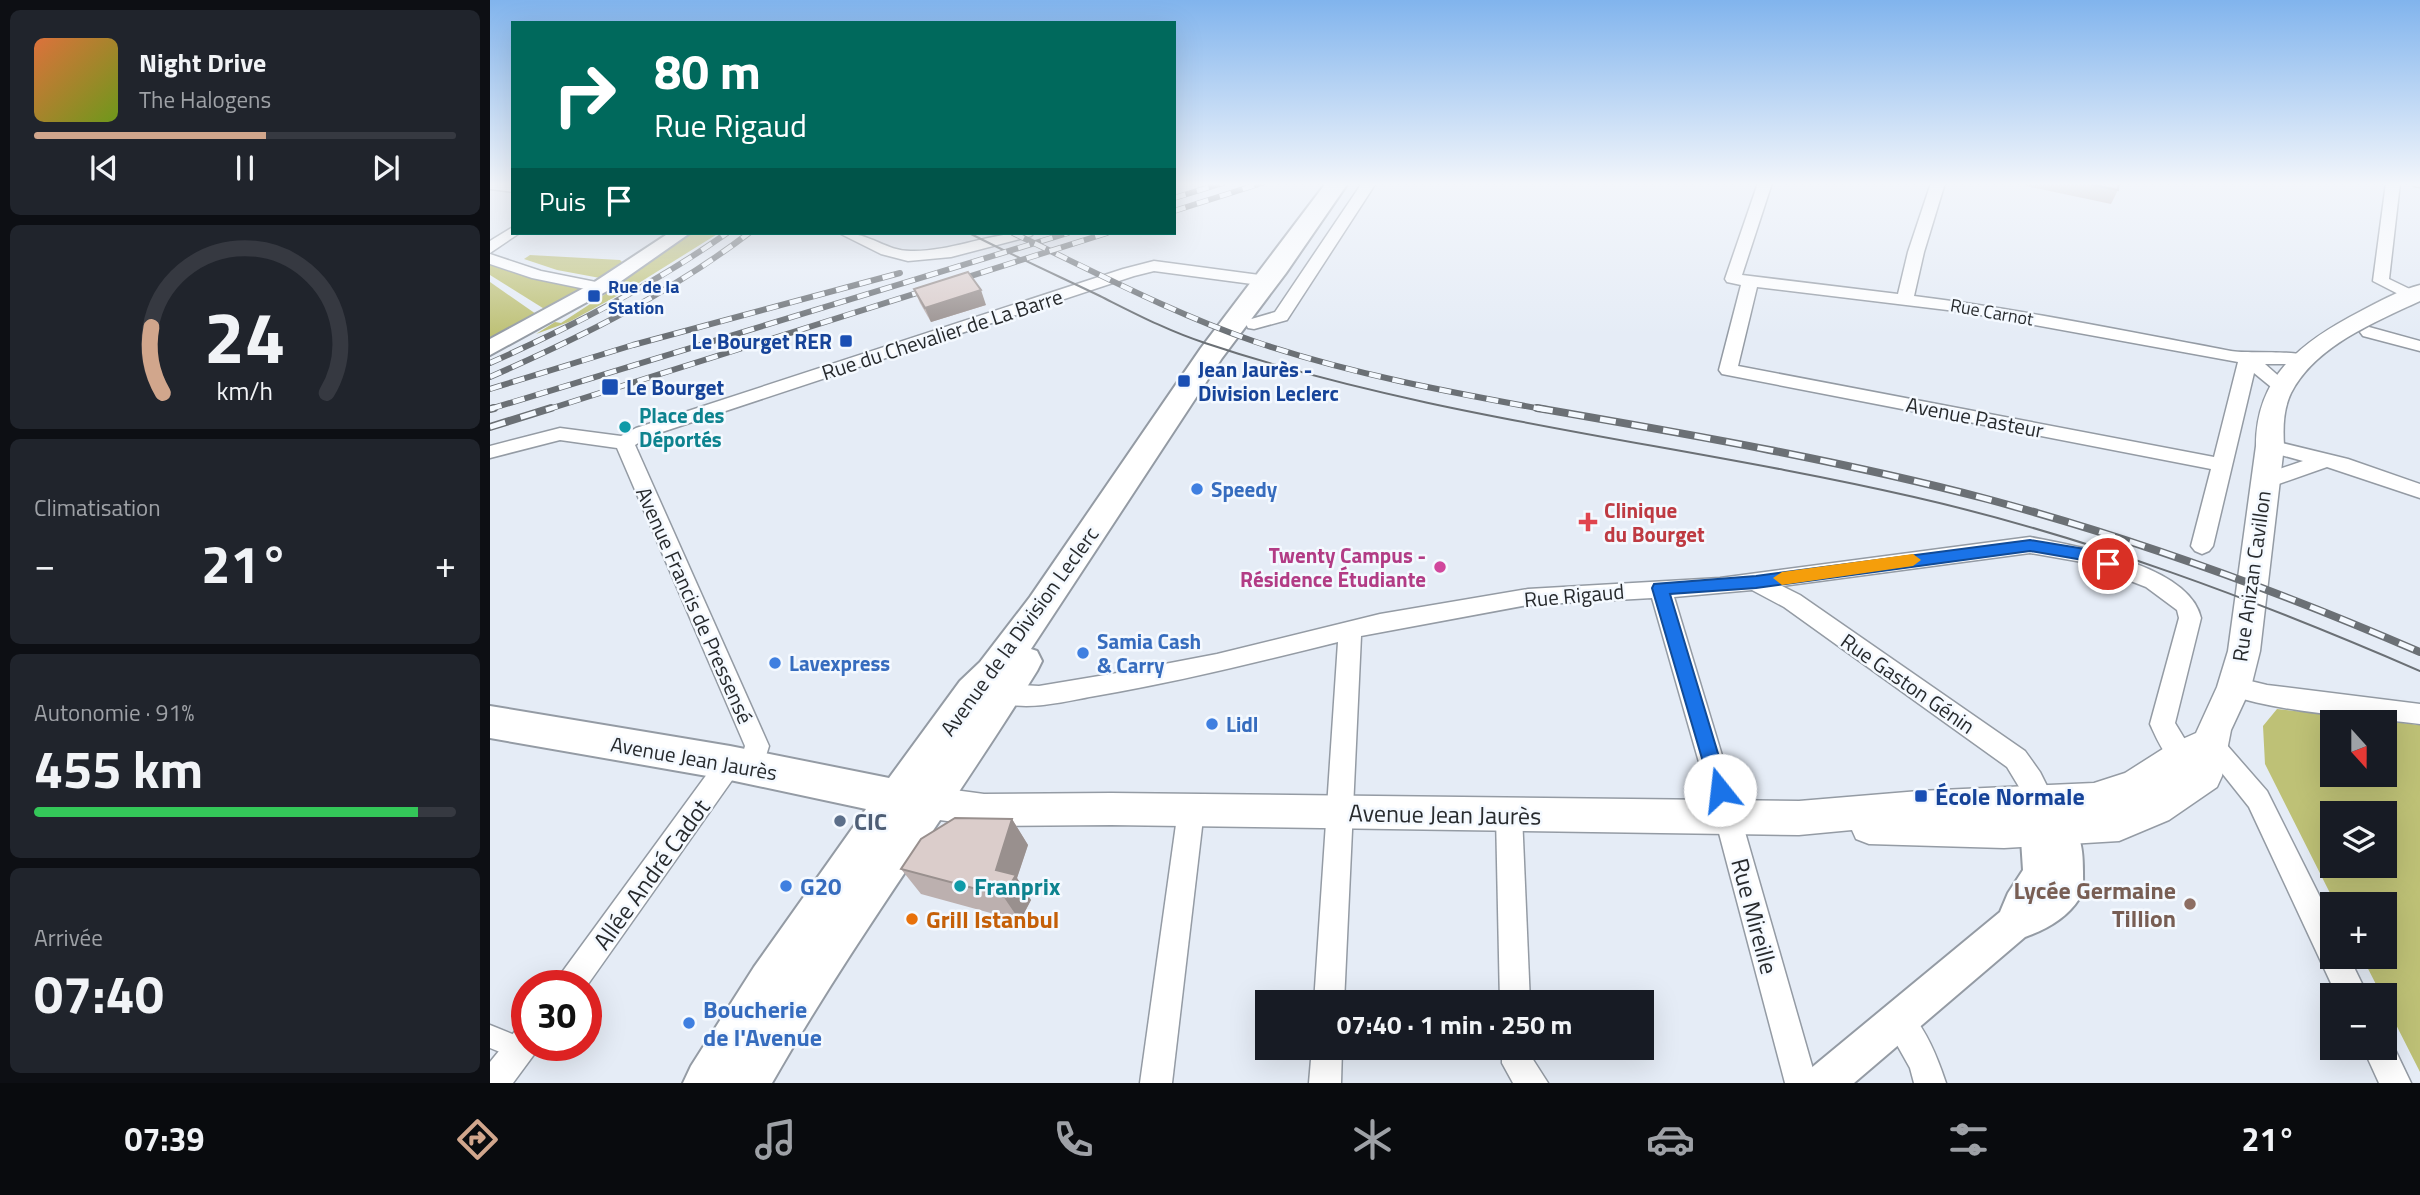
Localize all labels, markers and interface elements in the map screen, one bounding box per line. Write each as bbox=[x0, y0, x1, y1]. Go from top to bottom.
text: 80 m bbox=[654, 33, 761, 108]
text: Night Drive bbox=[139, 43, 266, 82]
icon: right bbox=[539, 49, 630, 140]
text: The Halogens bbox=[139, 82, 271, 117]
text: Rue Rigaud bbox=[654, 101, 807, 149]
icon: previous bbox=[85, 149, 123, 187]
icon: pause bbox=[226, 149, 264, 187]
icon: next bbox=[367, 149, 405, 187]
text: Puis bbox=[539, 182, 586, 221]
icon: arrive bbox=[600, 182, 638, 220]
place label: Rue de la Station bbox=[608, 273, 679, 321]
street label: Rue du Chevalier de La Barre bbox=[817, 280, 1067, 388]
text: 24 bbox=[204, 281, 286, 391]
marker: Rue de la Station bbox=[586, 288, 602, 304]
street label: Rue Carnot bbox=[1948, 291, 2036, 333]
place label: Le Bourget RER bbox=[692, 325, 832, 357]
marker: Le Bourget RER bbox=[838, 333, 854, 349]
place label: Jean Jaurès - Division Leclerc bbox=[1198, 353, 1339, 409]
place label: Le Bourget bbox=[626, 371, 725, 403]
text: km/h bbox=[217, 372, 273, 410]
marker: Jean Jaurès - Division Leclerc bbox=[1176, 373, 1192, 389]
marker: Le Bourget bbox=[600, 377, 620, 397]
street label: Avenue Pasteur bbox=[1904, 388, 2046, 446]
place label: Place des Déportés bbox=[639, 399, 725, 455]
marker: Place des Déportés bbox=[617, 419, 633, 435]
place label: Speedy bbox=[1211, 473, 1278, 505]
street label: Avenue Francis de Pressensé bbox=[628, 481, 762, 729]
marker: Speedy bbox=[1189, 481, 1205, 497]
street label: Rue Anizan Cavillon bbox=[2223, 488, 2279, 664]
text: Climatisation bbox=[34, 490, 161, 525]
place label: Clinique du Bourget bbox=[1604, 494, 1705, 550]
marker: Clinique du Bourget bbox=[1578, 512, 1598, 532]
street label: Avenue de la Division Leclerc bbox=[932, 520, 1106, 742]
text: 21° bbox=[201, 524, 289, 603]
pin bbox=[2078, 534, 2138, 594]
text: − bbox=[34, 535, 55, 593]
text: + bbox=[435, 535, 456, 593]
place label: Twenty Campus - Résidence Étudiante bbox=[1240, 539, 1426, 595]
icon: arrive bbox=[2089, 545, 2127, 583]
marker: Twenty Campus - Résidence Étudiante bbox=[1432, 559, 1448, 575]
street label: Rue Rigaud bbox=[1523, 575, 1625, 615]
place label: Samia Cash & Carry bbox=[1097, 625, 1201, 681]
street label: Rue Gaston Génin bbox=[1834, 625, 1982, 741]
marker: Samia Cash & Carry bbox=[1075, 645, 1091, 661]
place label: Lavexpress bbox=[789, 647, 890, 679]
marker: Lavexpress bbox=[767, 655, 783, 671]
text: Autonomie · 91% bbox=[34, 695, 194, 730]
place label: Lidl bbox=[1226, 708, 1259, 740]
north arrow bbox=[2320, 710, 2398, 788]
map controls bbox=[2320, 710, 2397, 1060]
marker: Lidl bbox=[1204, 716, 1220, 732]
street label: Avenue Jean Jaurès bbox=[608, 728, 780, 788]
text: 455 km bbox=[34, 729, 203, 808]
position arrow bbox=[1683, 753, 1757, 827]
place label: École Normale bbox=[1935, 778, 2085, 814]
marker: École Normale bbox=[1913, 788, 1929, 804]
street label: Allée André Cadot bbox=[584, 791, 719, 957]
street label: Avenue Jean Jaurès bbox=[1348, 794, 1542, 834]
button: layers bbox=[2320, 801, 2397, 878]
place label: CIC bbox=[854, 803, 887, 839]
marker: CIC bbox=[832, 813, 848, 829]
street label: Rue Mireille bbox=[1722, 854, 1788, 978]
place label: G20 bbox=[800, 868, 842, 904]
place label: Franprix bbox=[974, 868, 1061, 904]
place label: Lycée Germaine Tillion bbox=[2013, 872, 2176, 936]
marker: G20 bbox=[778, 878, 794, 894]
marker: Franprix bbox=[952, 878, 968, 894]
button: + bbox=[2320, 892, 2397, 969]
marker: Lycée Germaine Tillion bbox=[2182, 896, 2198, 912]
place label: Grill Istanbul bbox=[926, 901, 1059, 937]
marker: Grill Istanbul bbox=[904, 911, 920, 927]
text: Arrivée bbox=[34, 920, 103, 955]
text: 07:40 bbox=[34, 954, 164, 1033]
speed limit sign: 30 bbox=[511, 970, 602, 1061]
button: − bbox=[2320, 983, 2397, 1060]
place label: Boucherie de l'Avenue bbox=[703, 991, 822, 1055]
text: 07:40 · 1 min · 250 m bbox=[1337, 1005, 1572, 1044]
marker: Boucherie de l'Avenue bbox=[681, 1015, 697, 1031]
text: 07:39 bbox=[125, 1115, 204, 1163]
icon: directions bbox=[453, 1115, 502, 1164]
icon: music bbox=[751, 1115, 800, 1164]
icon: phone bbox=[1049, 1115, 1098, 1164]
icon: climate bbox=[1348, 1115, 1397, 1164]
icon: car bbox=[1646, 1115, 1695, 1164]
icon: filters bbox=[1944, 1115, 1993, 1164]
text: 21° bbox=[2242, 1115, 2295, 1163]

